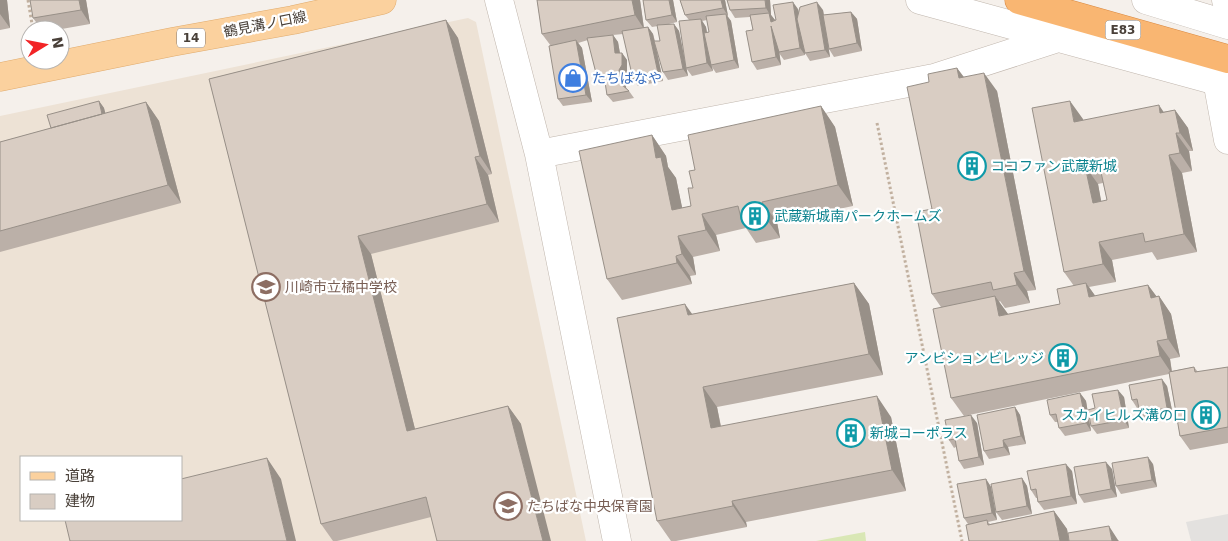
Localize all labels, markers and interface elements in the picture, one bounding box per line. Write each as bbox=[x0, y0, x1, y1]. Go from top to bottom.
street label: 鶴見溝ノ口線 bbox=[222, 8, 308, 40]
north arrow bbox=[20, 20, 70, 70]
road number: E83 bbox=[1106, 20, 1140, 40]
road number: 14 bbox=[177, 28, 205, 48]
text: N bbox=[49, 36, 67, 50]
shop icon: たちばなや bbox=[558, 63, 588, 93]
place label: たちばなや bbox=[592, 70, 662, 86]
building icon: ココファン武蔵新城 bbox=[957, 151, 987, 181]
place label: ココファン武蔵新城 bbox=[991, 158, 1117, 174]
building icon: 武蔵新城南パークホームズ bbox=[740, 201, 770, 231]
place label: 武蔵新城南パークホームズ bbox=[774, 208, 942, 224]
school or university icon: 川崎市立橘中学校 bbox=[251, 272, 281, 302]
place label: 川崎市立橘中学校 bbox=[285, 279, 397, 295]
building icon: アンビションビレッジ bbox=[1048, 343, 1078, 373]
place label: アンビションビレッジ bbox=[905, 350, 1044, 366]
building icon: スカイヒルズ溝の口 bbox=[1191, 400, 1221, 430]
place label: スカイヒルズ溝の口 bbox=[1061, 407, 1187, 423]
building icon: 新城コーポラス bbox=[836, 418, 866, 448]
place label: 新城コーポラス bbox=[870, 425, 968, 441]
legend bbox=[20, 456, 182, 521]
text: 道路 bbox=[65, 467, 95, 485]
school or university icon: たちばな中央保育園 bbox=[493, 491, 523, 521]
text: 建物 bbox=[65, 492, 95, 510]
place label: たちばな中央保育園 bbox=[527, 498, 653, 514]

